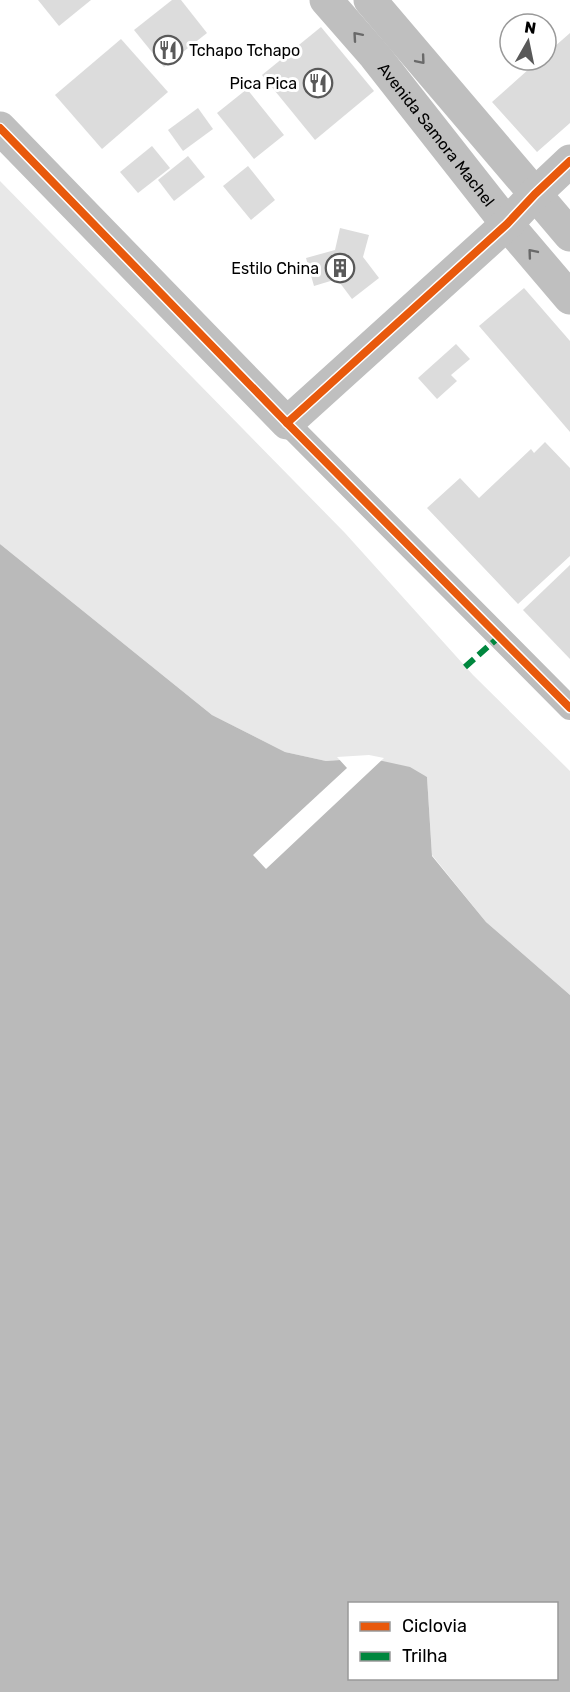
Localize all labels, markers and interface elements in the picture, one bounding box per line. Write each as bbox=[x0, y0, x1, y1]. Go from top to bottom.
north arrow bbox=[498, 12, 558, 72]
text: N bbox=[523, 17, 537, 38]
one-way arrow bbox=[353, 32, 364, 43]
restaurant icon: Tchapo Tchapo bbox=[152, 34, 184, 66]
place label: Tchapo Tchapo bbox=[189, 41, 300, 60]
one-way arrow bbox=[414, 53, 425, 64]
street label: Avenida Samora Machel bbox=[374, 59, 499, 210]
restaurant icon: Pica Pica bbox=[302, 67, 334, 99]
place label: Pica Pica bbox=[229, 74, 297, 93]
one-way arrow bbox=[528, 249, 539, 260]
building icon: Estilo China bbox=[324, 252, 356, 284]
place label: Estilo China bbox=[231, 259, 319, 278]
legend bbox=[348, 1602, 558, 1680]
text: Ciclovia bbox=[402, 1615, 467, 1637]
text: Trilha bbox=[402, 1645, 447, 1667]

